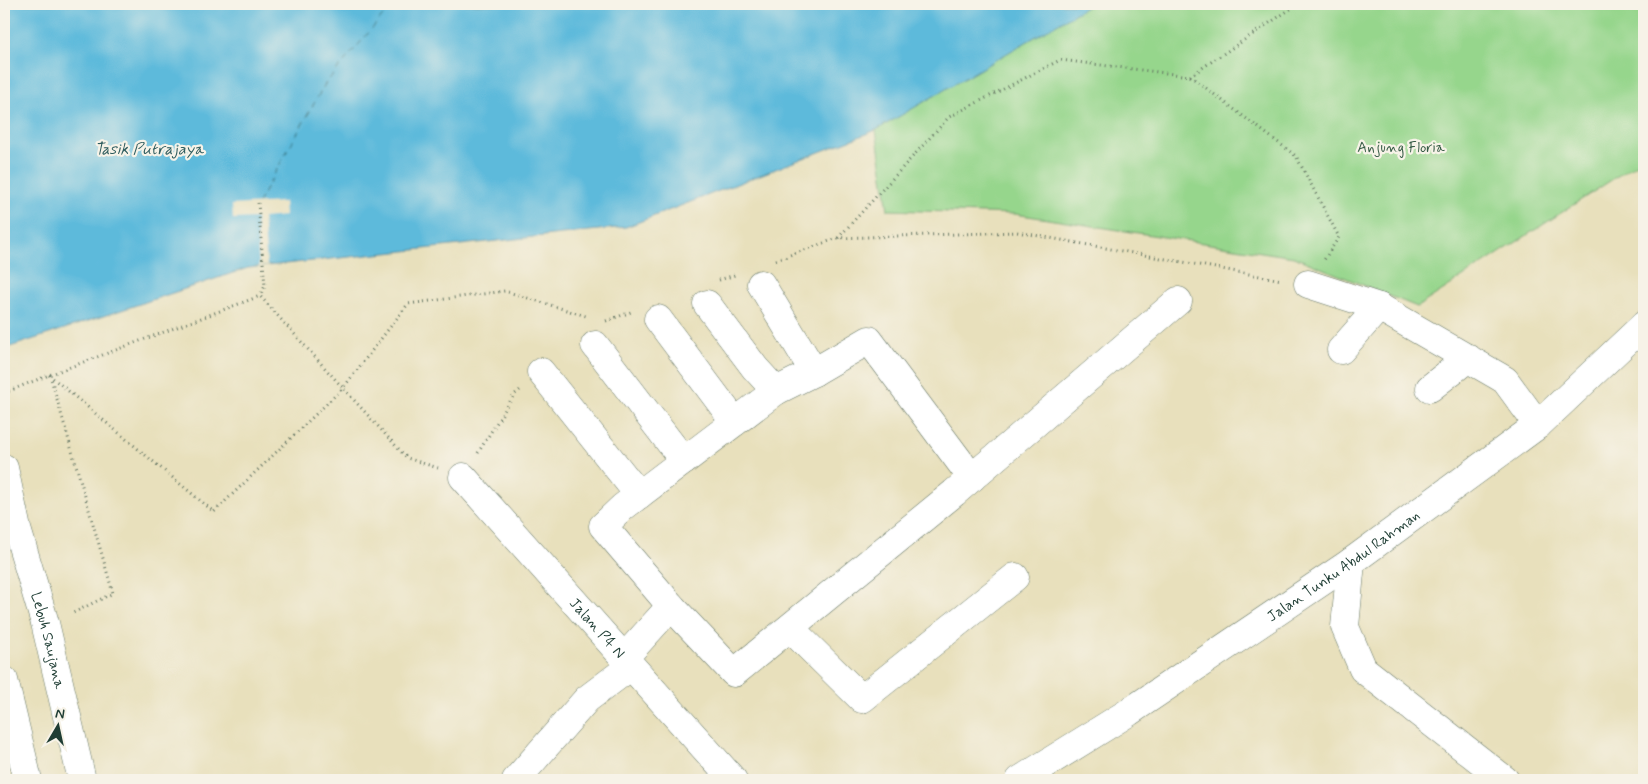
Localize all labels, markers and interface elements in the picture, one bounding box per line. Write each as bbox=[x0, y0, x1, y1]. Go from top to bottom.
park label: Anjung Floria bbox=[1357, 138, 1446, 158]
water label: Tasik Putrajaya bbox=[94, 139, 205, 160]
street label: Jalan Tunku Abdul Rahman bbox=[1263, 506, 1424, 627]
street label: Lebuh Saujana bbox=[25, 590, 69, 692]
street label: Jalan P4 N bbox=[564, 594, 629, 663]
north arrow bbox=[32, 702, 82, 752]
text: N bbox=[54, 705, 66, 724]

